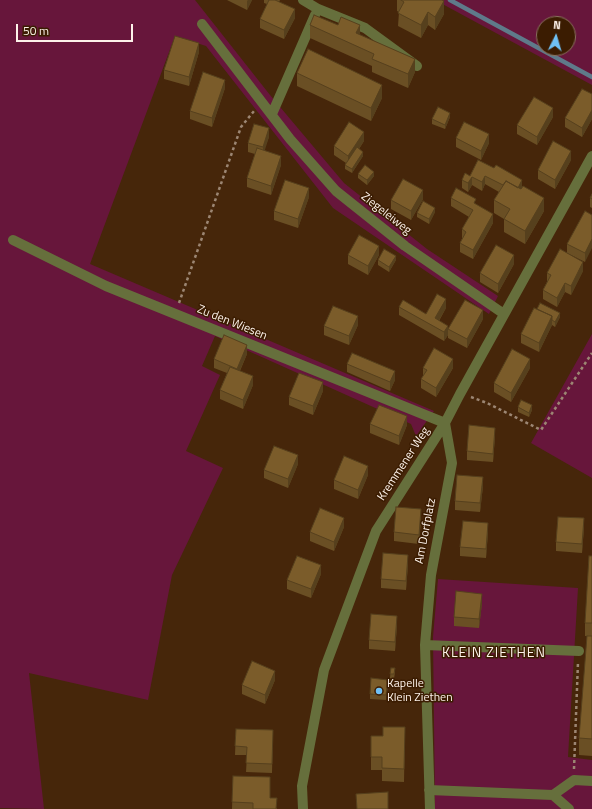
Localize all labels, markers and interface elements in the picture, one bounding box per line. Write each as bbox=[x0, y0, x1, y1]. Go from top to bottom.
scale bar bbox=[18, 16, 135, 42]
north arrow bbox=[536, 16, 576, 56]
text: N bbox=[552, 17, 561, 33]
text: 50 m bbox=[23, 21, 49, 40]
street label: Ziegeleiweg bbox=[358, 190, 414, 238]
street label: Zu den Wiesen bbox=[195, 302, 269, 344]
street label: Kremmener Weg bbox=[375, 424, 433, 504]
street label: Am Dorfplatz bbox=[413, 497, 439, 565]
district label: KLEIN ZIETHEN bbox=[442, 646, 546, 662]
place label: Kapelle Klein Ziethen bbox=[387, 677, 453, 705]
marker: Kapelle Klein Ziethen bbox=[374, 686, 384, 696]

